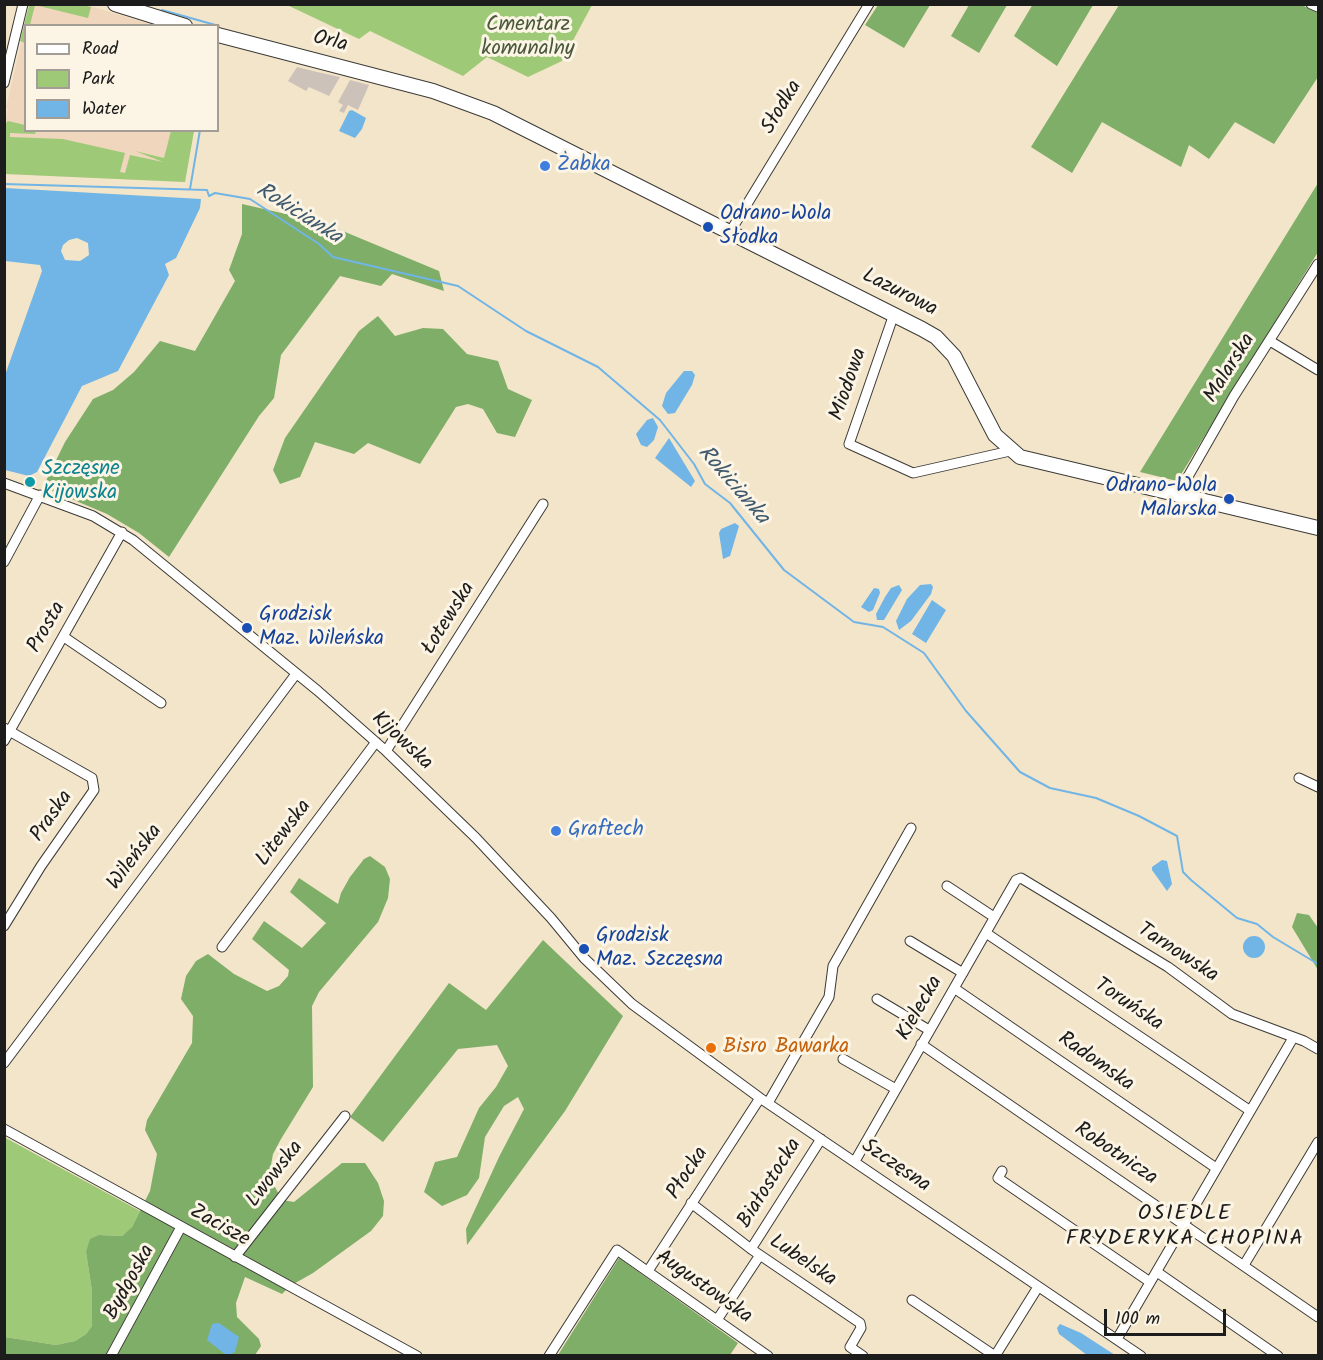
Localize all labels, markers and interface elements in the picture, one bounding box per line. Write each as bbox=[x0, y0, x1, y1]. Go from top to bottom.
park label: Cmentarz komunalny bbox=[481, 13, 575, 63]
legend bbox=[24, 24, 219, 132]
street label: Orla bbox=[310, 27, 350, 59]
text: Road bbox=[82, 35, 118, 64]
text: Park bbox=[82, 65, 115, 94]
street label: Słodka bbox=[757, 76, 809, 140]
text: Water bbox=[82, 95, 126, 124]
place label: Żabka bbox=[557, 153, 611, 179]
marker: Żabka bbox=[538, 159, 552, 173]
water label: Rokicianka bbox=[250, 178, 346, 252]
place label: Odrano-Wola Słodka bbox=[720, 202, 831, 252]
marker: Odrano-Wola Słodka bbox=[701, 220, 715, 234]
street label: Lazurowa bbox=[857, 264, 941, 324]
street label: Malarska bbox=[1200, 330, 1262, 408]
street label: Miodowa bbox=[826, 345, 874, 425]
water label: Rokicianka bbox=[691, 441, 773, 531]
place label: Szczęsne Kijowska bbox=[42, 457, 120, 507]
place label: Odrano-Wola Malarska bbox=[1106, 474, 1217, 524]
marker: Szczęsne Kijowska bbox=[23, 475, 37, 489]
marker: Odrano-Wola Malarska bbox=[1222, 492, 1236, 506]
street label: Łotewska bbox=[418, 578, 482, 660]
street label: Prosta bbox=[23, 598, 73, 658]
place label: Grodzisk Maz. Wileńska bbox=[259, 603, 384, 653]
marker: Grodzisk Maz. Wileńska bbox=[240, 621, 254, 635]
street label: Kijowska bbox=[365, 707, 437, 777]
street label: Praska bbox=[26, 786, 80, 848]
street label: Litewska bbox=[252, 796, 318, 872]
place label: Graftech bbox=[568, 818, 644, 844]
street label: Wileńska bbox=[103, 820, 169, 896]
marker: Graftech bbox=[549, 824, 563, 838]
street label: Tarnowska bbox=[1132, 919, 1222, 989]
place label: Grodzisk Maz. Szczęsna bbox=[596, 924, 723, 974]
marker: Grodzisk Maz. Szczęsna bbox=[577, 942, 591, 956]
street label: Kielecka bbox=[892, 972, 950, 1046]
street label: Toruńska bbox=[1089, 974, 1167, 1038]
street label: Radomska bbox=[1052, 1028, 1138, 1098]
place label: Bisro Bawarka bbox=[723, 1035, 849, 1061]
marker: Bisro Bawarka bbox=[704, 1041, 718, 1055]
street label: Robotnicza bbox=[1069, 1118, 1161, 1192]
street label: Białostocka bbox=[734, 1135, 808, 1233]
street label: Szczęsna bbox=[856, 1135, 934, 1199]
street label: Lwowska bbox=[242, 1137, 310, 1213]
street label: Płocka bbox=[663, 1143, 715, 1205]
street label: Zacisze bbox=[185, 1200, 253, 1254]
district label: OSIEDLE FRYDERYKA CHOPINA bbox=[1066, 1202, 1304, 1254]
street label: Lubelska bbox=[764, 1230, 840, 1294]
street label: Bydgoska bbox=[100, 1241, 162, 1325]
street label: Augustowska bbox=[650, 1245, 756, 1331]
scale bar bbox=[1107, 1297, 1228, 1335]
text: 100 m bbox=[1115, 1305, 1160, 1334]

